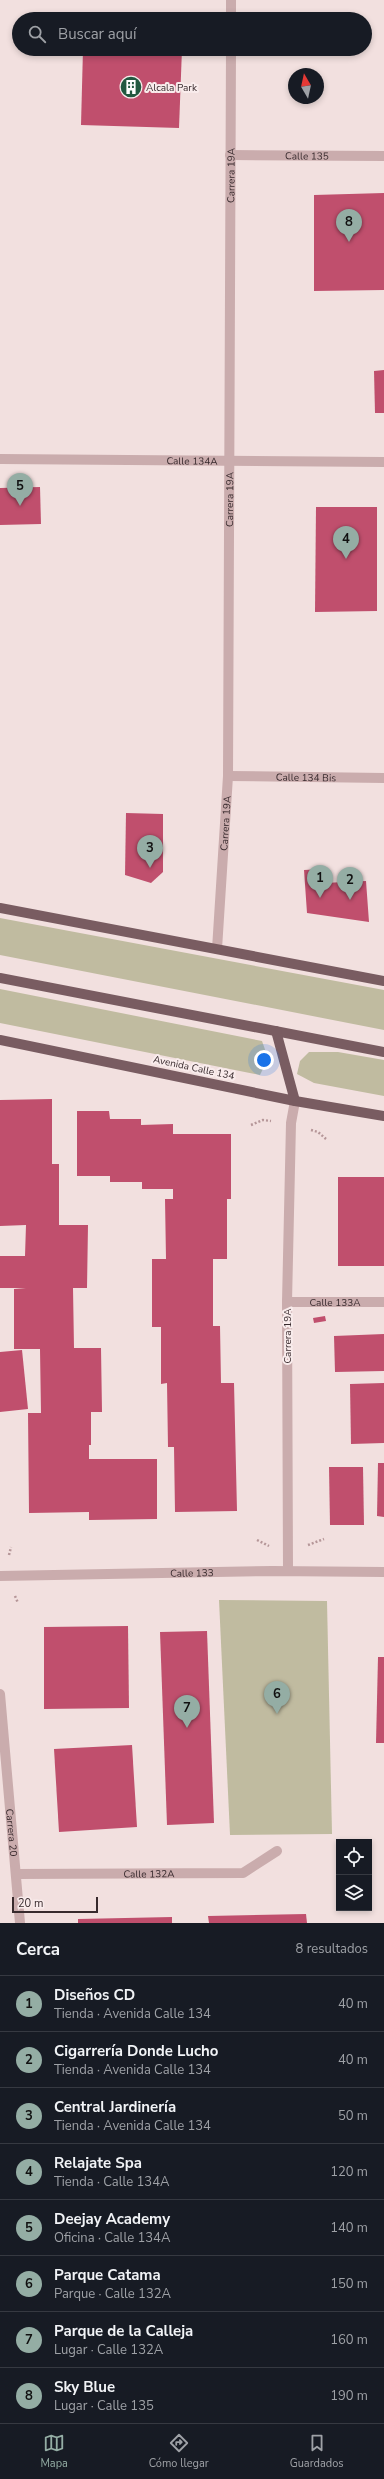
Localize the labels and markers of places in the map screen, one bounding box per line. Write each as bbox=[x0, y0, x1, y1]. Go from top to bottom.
building icon: Alcala Park bbox=[118, 74, 144, 100]
place label: Alcala Park bbox=[146, 81, 198, 95]
pin: 8 bbox=[336, 209, 362, 242]
pin: 5 bbox=[7, 473, 33, 506]
pin: 4 bbox=[333, 526, 359, 559]
pin: 3 bbox=[137, 835, 163, 868]
pin: 1 bbox=[307, 865, 333, 898]
pin: 2 bbox=[337, 867, 363, 900]
pin: 6 bbox=[264, 1681, 290, 1714]
pin: 7 bbox=[174, 1695, 200, 1728]

